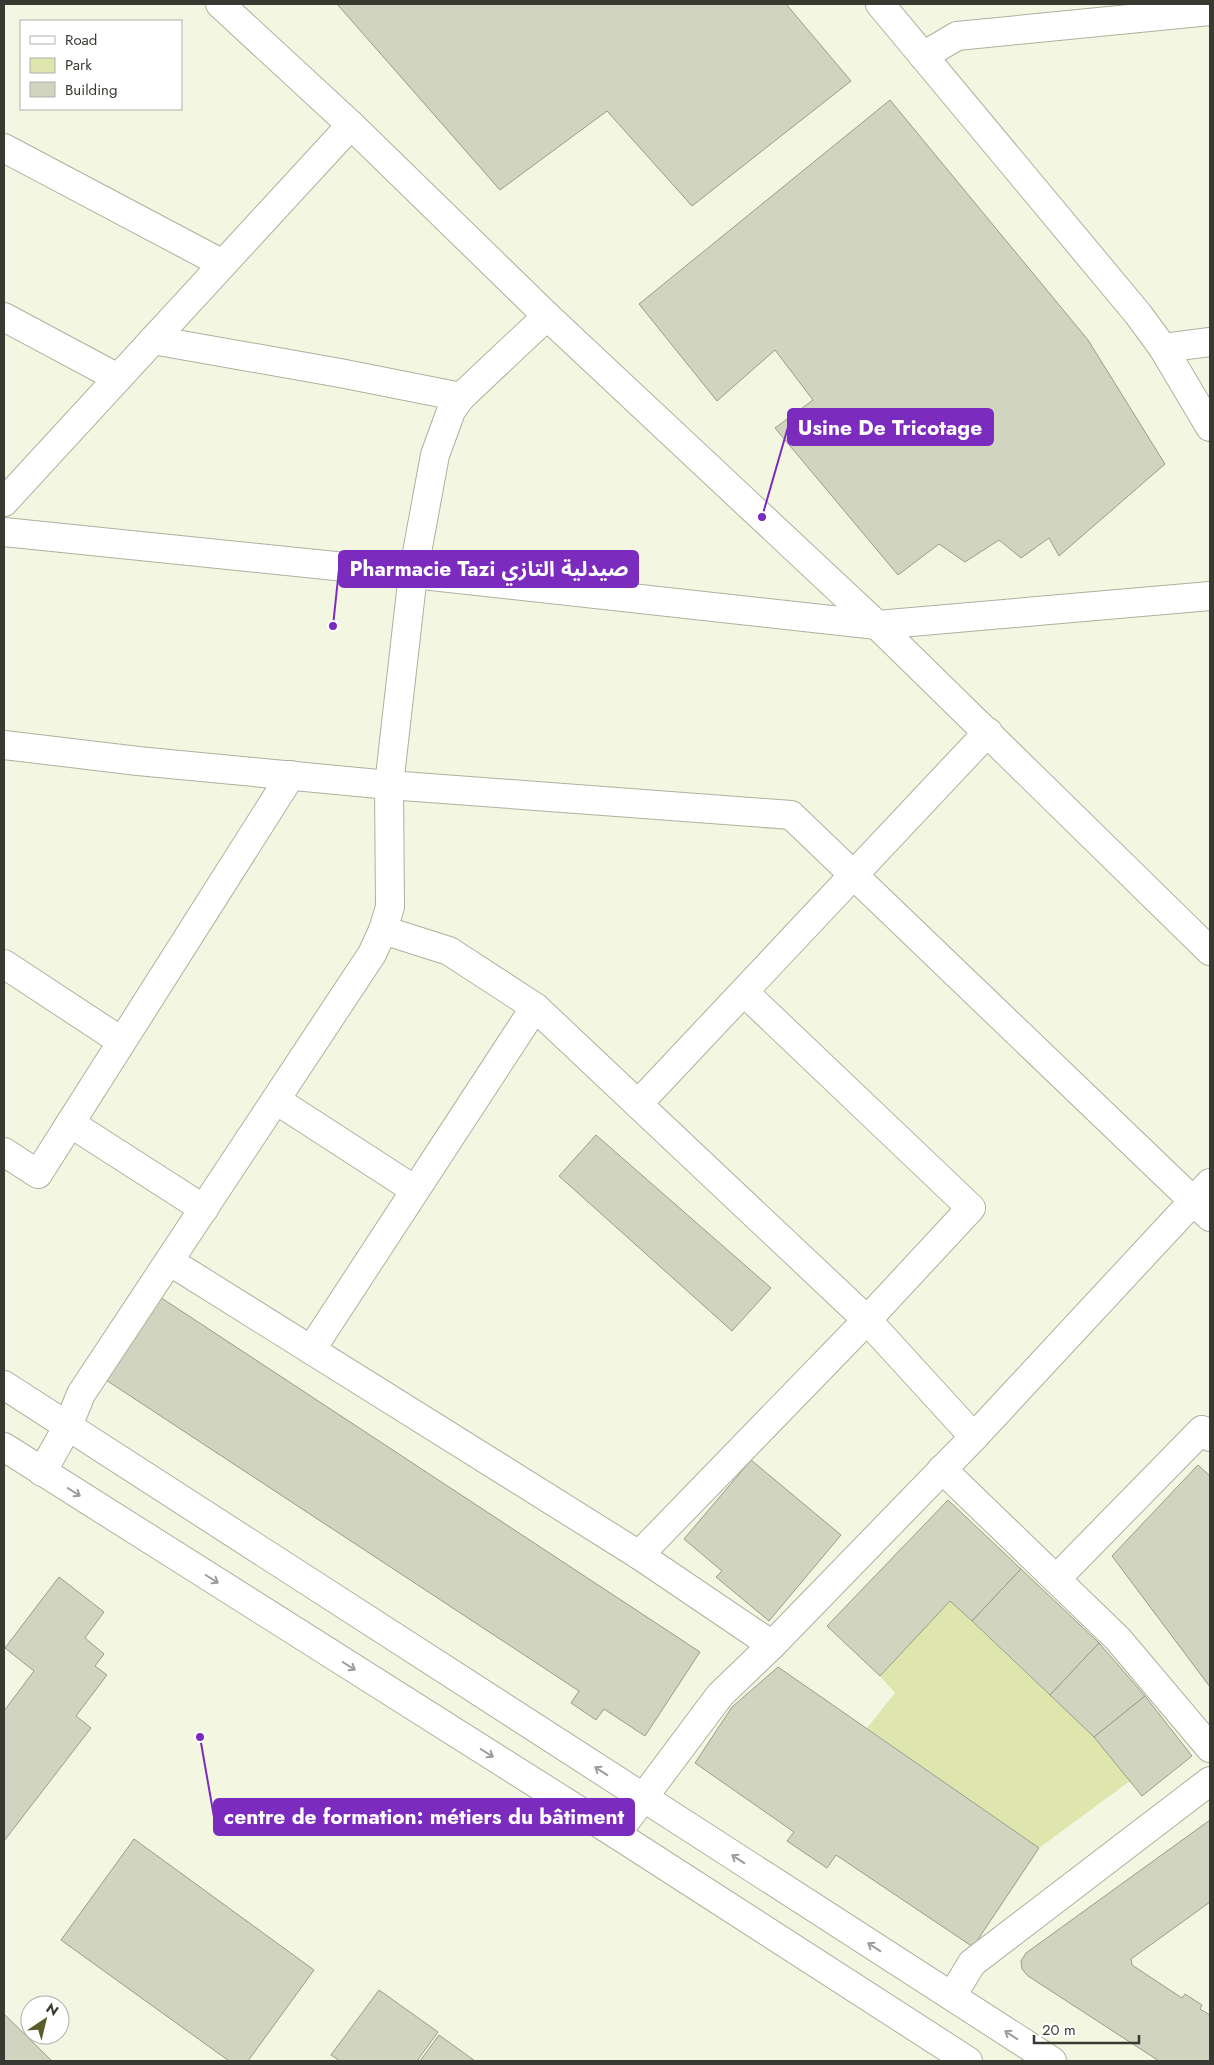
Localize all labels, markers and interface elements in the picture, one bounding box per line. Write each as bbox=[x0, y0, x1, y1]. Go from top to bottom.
legend bbox=[20, 20, 182, 110]
text: Road bbox=[65, 29, 97, 51]
text: Park bbox=[65, 54, 92, 76]
text: Building bbox=[65, 79, 117, 101]
callout: Usine De Tricotage bbox=[788, 409, 993, 445]
text: Usine De Tricotage bbox=[798, 413, 982, 443]
callout: Pharmacie Tazi صيدلية التازي bbox=[339, 551, 638, 587]
text: Pharmacie Tazi صيدلية التازي bbox=[350, 554, 629, 586]
one-way arrow bbox=[67, 1488, 81, 1498]
one-way arrow bbox=[204, 1574, 218, 1584]
one-way arrow bbox=[342, 1661, 356, 1671]
one-way arrow bbox=[479, 1748, 493, 1758]
one-way arrow bbox=[595, 1766, 609, 1776]
callout: centre de formation: métiers du bâtiment bbox=[214, 1799, 634, 1835]
text: centre de formation: métiers du bâtiment bbox=[224, 1802, 624, 1832]
one-way arrow bbox=[731, 1854, 745, 1864]
one-way arrow bbox=[868, 1941, 882, 1951]
north arrow bbox=[20, 1995, 70, 2045]
text: N bbox=[42, 1998, 63, 2021]
scale bar bbox=[1034, 2012, 1139, 2044]
text: 20 m bbox=[1042, 2019, 1076, 2041]
one-way arrow bbox=[1004, 2030, 1018, 2040]

